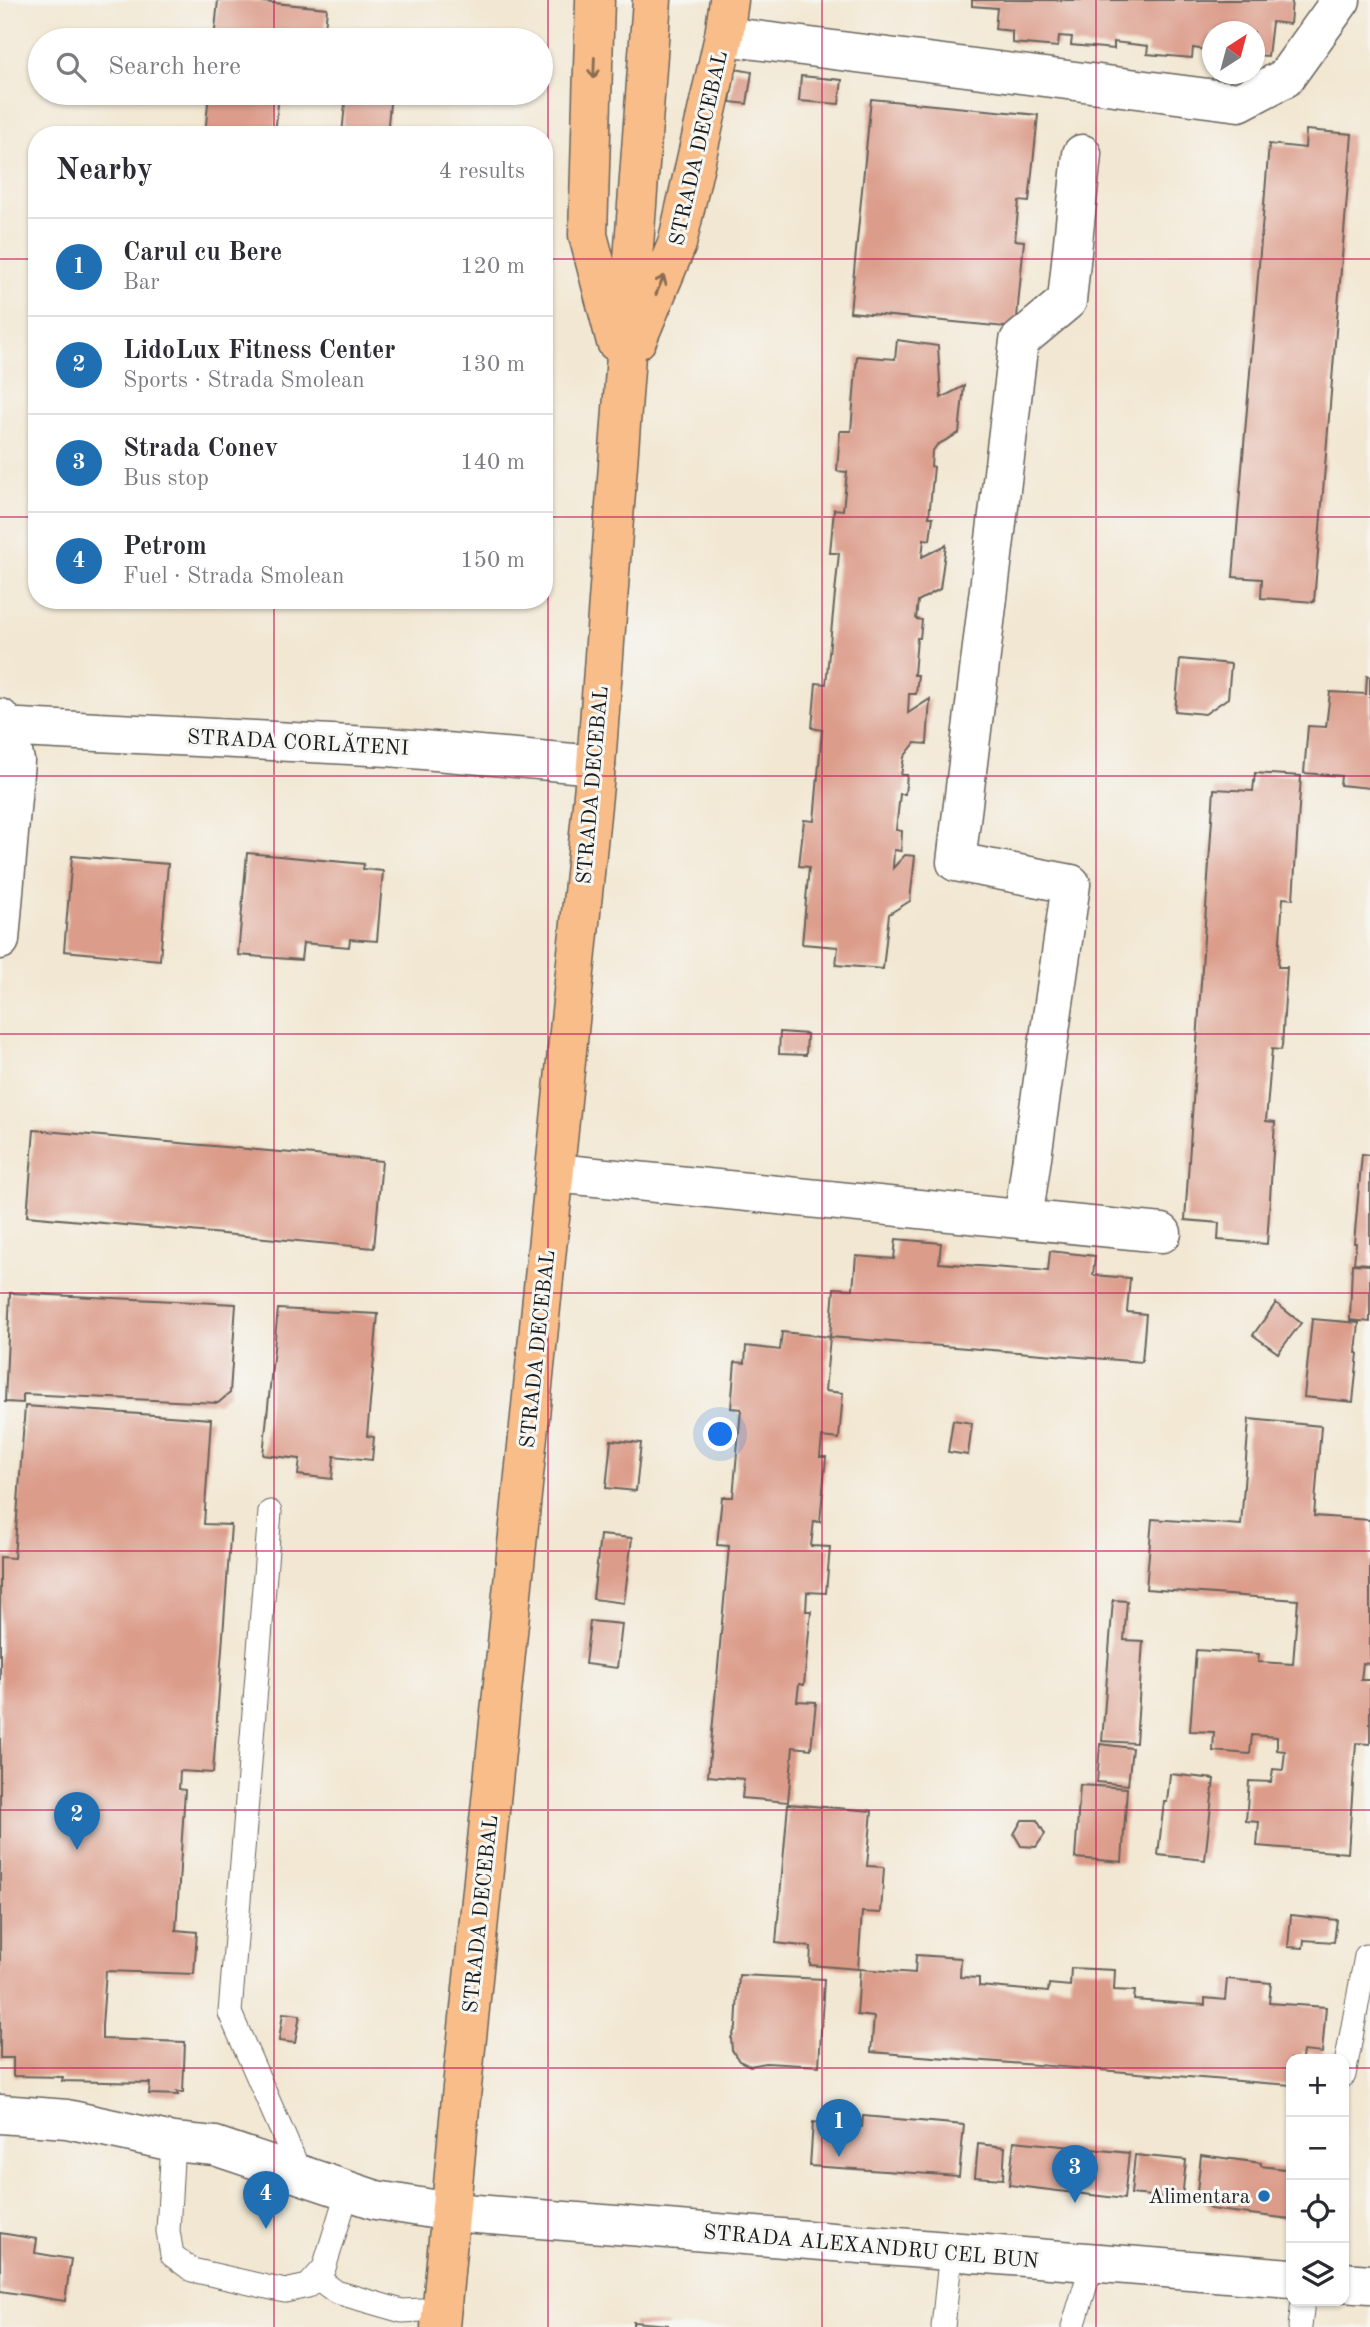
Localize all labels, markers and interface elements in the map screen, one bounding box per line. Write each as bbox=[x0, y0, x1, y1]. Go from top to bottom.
north arrow bbox=[1202, 21, 1265, 84]
search box bbox=[28, 28, 553, 105]
icon: search bbox=[52, 48, 90, 86]
street label: STRADA DECEBAL bbox=[667, 49, 732, 248]
text: Search here bbox=[108, 54, 241, 80]
one-way arrow bbox=[588, 56, 601, 79]
text: Nearby bbox=[56, 156, 153, 186]
text: 4 results bbox=[439, 160, 525, 183]
text: Carul cu Bere bbox=[123, 240, 282, 266]
text: 1 bbox=[72, 255, 86, 278]
text: 120 m bbox=[460, 255, 525, 278]
text: Bar bbox=[123, 271, 160, 294]
one-way arrow bbox=[654, 275, 667, 297]
text: LidoLux Fitness Center bbox=[123, 338, 396, 364]
text: 2 bbox=[72, 353, 86, 376]
text: 130 m bbox=[460, 353, 525, 376]
text: Sports · Strada Smolean bbox=[123, 369, 365, 392]
text: Strada Conev bbox=[123, 436, 278, 462]
text: 3 bbox=[72, 451, 86, 474]
text: 140 m bbox=[460, 451, 525, 474]
text: Bus stop bbox=[123, 467, 209, 490]
text: Petrom bbox=[123, 534, 207, 560]
text: 4 bbox=[72, 549, 86, 572]
text: 150 m bbox=[460, 549, 525, 572]
text: Fuel · Strada Smolean bbox=[123, 565, 344, 588]
street label: STRADA DECEBAL bbox=[574, 685, 613, 885]
street label: STRADA CORLĂTENI bbox=[186, 723, 410, 760]
street label: STRADA DECEBAL bbox=[518, 1249, 559, 1449]
your location bbox=[703, 1417, 737, 1451]
pin: 2 bbox=[54, 1792, 100, 1850]
street label: STRADA DECEBAL bbox=[461, 1814, 502, 2014]
map controls bbox=[1286, 2054, 1349, 2306]
button: + bbox=[1286, 2054, 1349, 2117]
pin: 1 bbox=[816, 2099, 862, 2157]
button: − bbox=[1286, 2117, 1349, 2180]
pin: 3 bbox=[1052, 2145, 1098, 2203]
pin: 4 bbox=[243, 2171, 289, 2229]
button: locate bbox=[1286, 2180, 1349, 2243]
place label: Alimentara bbox=[1148, 2187, 1250, 2208]
marker: Alimentara bbox=[1256, 2188, 1272, 2204]
street label: STRADA ALEXANDRU CEL BUN bbox=[702, 2222, 1039, 2273]
button: layers bbox=[1286, 2243, 1349, 2306]

